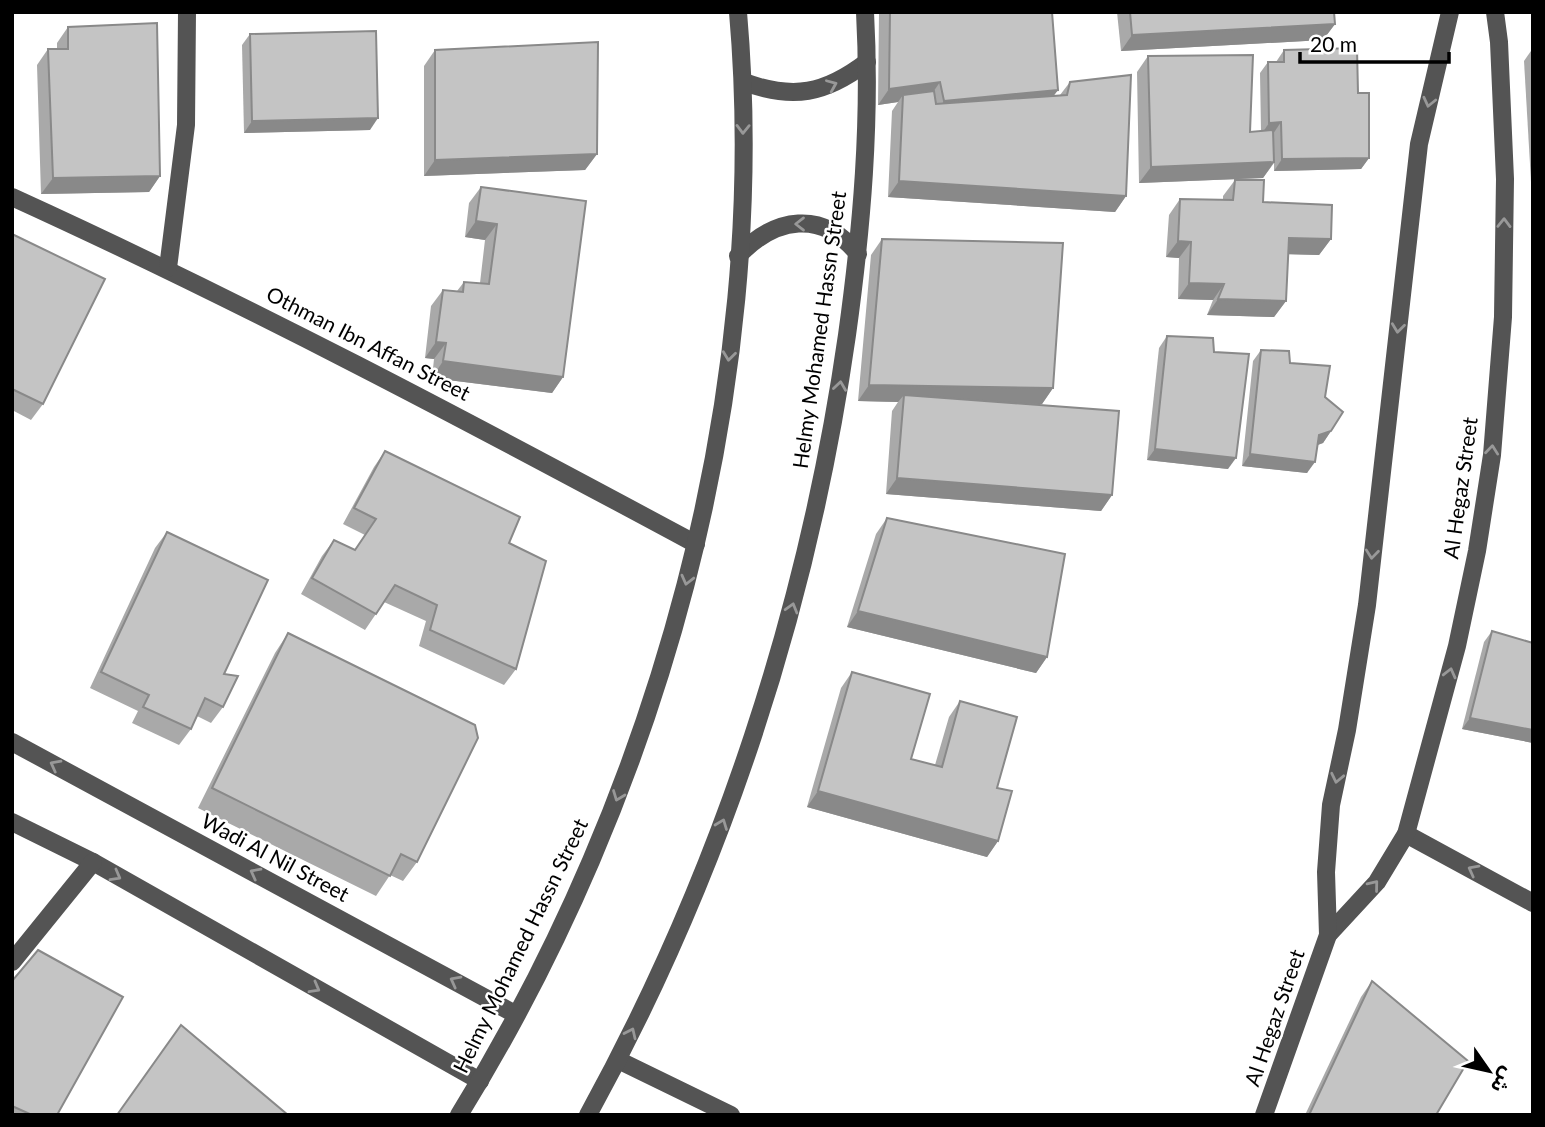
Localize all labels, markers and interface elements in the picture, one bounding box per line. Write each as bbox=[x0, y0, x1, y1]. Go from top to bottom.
scale bar bbox=[1300, 21, 1449, 65]
text: 20 m bbox=[1310, 31, 1357, 56]
one-way arrow bbox=[825, 79, 837, 93]
one-way arrow bbox=[1423, 96, 1437, 108]
one-way arrow bbox=[735, 124, 750, 135]
street label: Helmy Mohamed Hassn Street bbox=[787, 189, 850, 470]
one-way arrow bbox=[795, 216, 805, 232]
one-way arrow bbox=[1496, 217, 1512, 227]
street label: Othman Ibn Affan Street bbox=[263, 280, 475, 405]
one-way arrow bbox=[1391, 323, 1406, 334]
one-way arrow bbox=[721, 350, 736, 362]
one-way arrow bbox=[832, 380, 847, 391]
street label: Al Hegaz Street bbox=[1437, 415, 1482, 560]
one-way arrow bbox=[1484, 444, 1499, 455]
one-way arrow bbox=[1365, 548, 1380, 560]
one-way arrow bbox=[681, 573, 695, 585]
one-way arrow bbox=[784, 602, 799, 614]
one-way arrow bbox=[1442, 667, 1456, 679]
one-way arrow bbox=[50, 760, 62, 773]
one-way arrow bbox=[1330, 772, 1345, 784]
one-way arrow bbox=[612, 790, 626, 802]
street label: Wadi Al Nil Street bbox=[198, 807, 354, 906]
street label: Helmy Mohamed Hassn Street bbox=[447, 814, 592, 1077]
one-way arrow bbox=[713, 819, 727, 831]
one-way arrow bbox=[1468, 865, 1480, 879]
one-way arrow bbox=[109, 868, 122, 881]
one-way arrow bbox=[250, 868, 263, 881]
one-way arrow bbox=[1365, 881, 1378, 893]
street label: Al Hegaz Street bbox=[1239, 945, 1309, 1089]
one-way arrow bbox=[450, 976, 463, 989]
one-way arrow bbox=[307, 980, 320, 993]
one-way arrow bbox=[623, 1027, 637, 1040]
north arrow bbox=[1454, 1036, 1524, 1106]
text: ش bbox=[1487, 1064, 1520, 1098]

